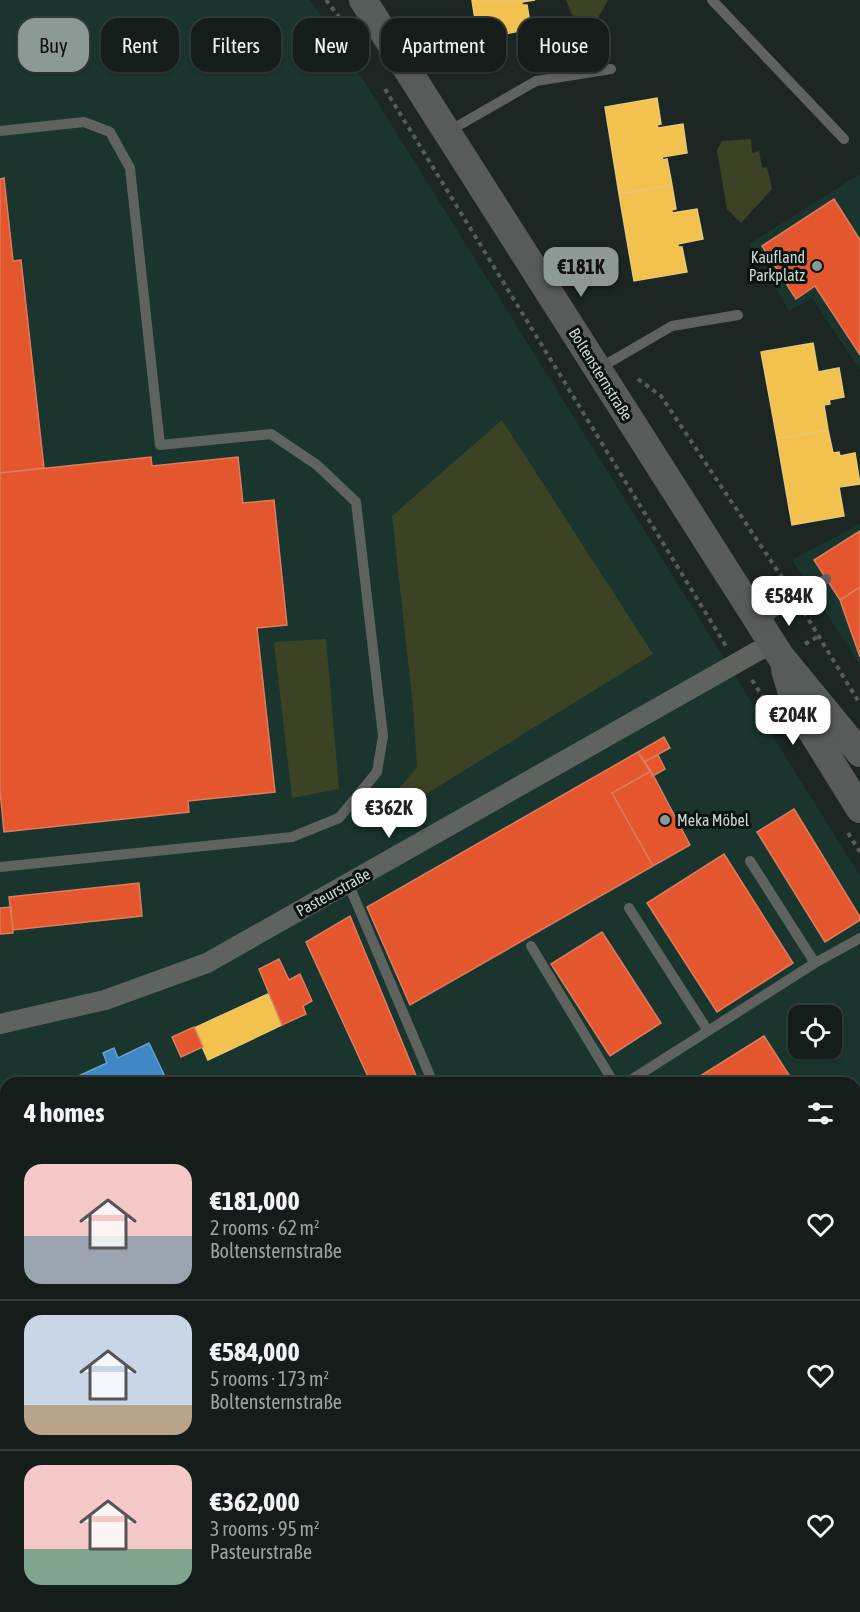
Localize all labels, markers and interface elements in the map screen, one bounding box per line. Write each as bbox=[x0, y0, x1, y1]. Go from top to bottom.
chip: Buy bbox=[18, 18, 89, 72]
chip: Rent bbox=[101, 18, 179, 72]
chip: Filters bbox=[191, 18, 281, 72]
chip: New bbox=[293, 18, 369, 72]
chip: Apartment bbox=[381, 18, 506, 72]
chip: House bbox=[518, 18, 609, 72]
pin: €181K bbox=[539, 247, 623, 298]
place label: Kaufland Parkplatz bbox=[749, 248, 805, 285]
text: €181K bbox=[558, 255, 605, 278]
marker: Kaufland Parkplatz bbox=[810, 259, 824, 273]
street label: Boltensternstraße bbox=[565, 324, 637, 424]
pin: €584K bbox=[747, 576, 831, 627]
text: €584K bbox=[766, 584, 813, 607]
pin: €204K bbox=[751, 695, 835, 746]
text: €204K bbox=[770, 703, 817, 726]
pin: €362K bbox=[347, 788, 431, 839]
text: €362K bbox=[366, 796, 413, 819]
place label: Meka Möbel bbox=[677, 811, 750, 829]
marker: Meka Möbel bbox=[658, 813, 672, 827]
street label: Pasteurstraße bbox=[293, 864, 373, 920]
map controls bbox=[788, 1005, 842, 1059]
button: locate bbox=[788, 1005, 842, 1059]
icon: filters bbox=[804, 1097, 837, 1130]
text: 4 homes bbox=[24, 1098, 104, 1128]
text: €181,000 bbox=[210, 1186, 300, 1216]
icon: home bbox=[72, 1188, 144, 1260]
icon: heart bbox=[804, 1208, 837, 1241]
text: 2 rooms · 62 m² bbox=[210, 1216, 320, 1239]
text: Boltensternstraße bbox=[210, 1239, 342, 1262]
text: €584,000 bbox=[210, 1337, 300, 1367]
icon: home bbox=[72, 1339, 144, 1411]
icon: heart bbox=[804, 1359, 837, 1392]
text: 5 rooms · 173 m² bbox=[210, 1367, 329, 1390]
text: Boltensternstraße bbox=[210, 1390, 342, 1413]
text: €362,000 bbox=[210, 1487, 300, 1517]
icon: home bbox=[72, 1489, 144, 1561]
icon: heart bbox=[804, 1509, 837, 1542]
text: 3 rooms · 95 m² bbox=[210, 1517, 320, 1540]
text: Pasteurstraße bbox=[210, 1540, 312, 1563]

